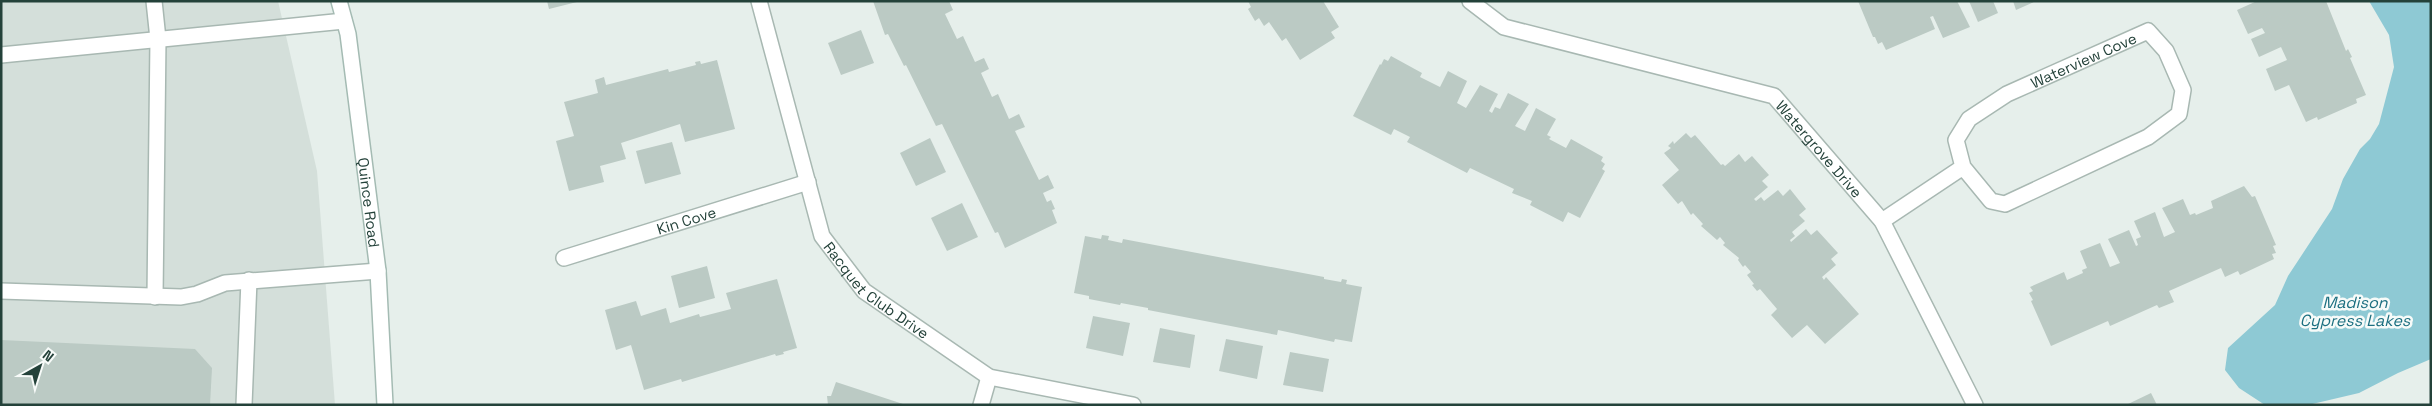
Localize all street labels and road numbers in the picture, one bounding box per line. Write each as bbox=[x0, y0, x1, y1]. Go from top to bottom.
street label: Waterview Cove bbox=[2027, 28, 2139, 92]
street label: Watergrove Drive bbox=[1772, 96, 1867, 201]
street label: Quince Road bbox=[354, 156, 384, 249]
street label: Kin Cove bbox=[654, 202, 718, 238]
street label: Racquet Club Drive bbox=[820, 238, 933, 343]

